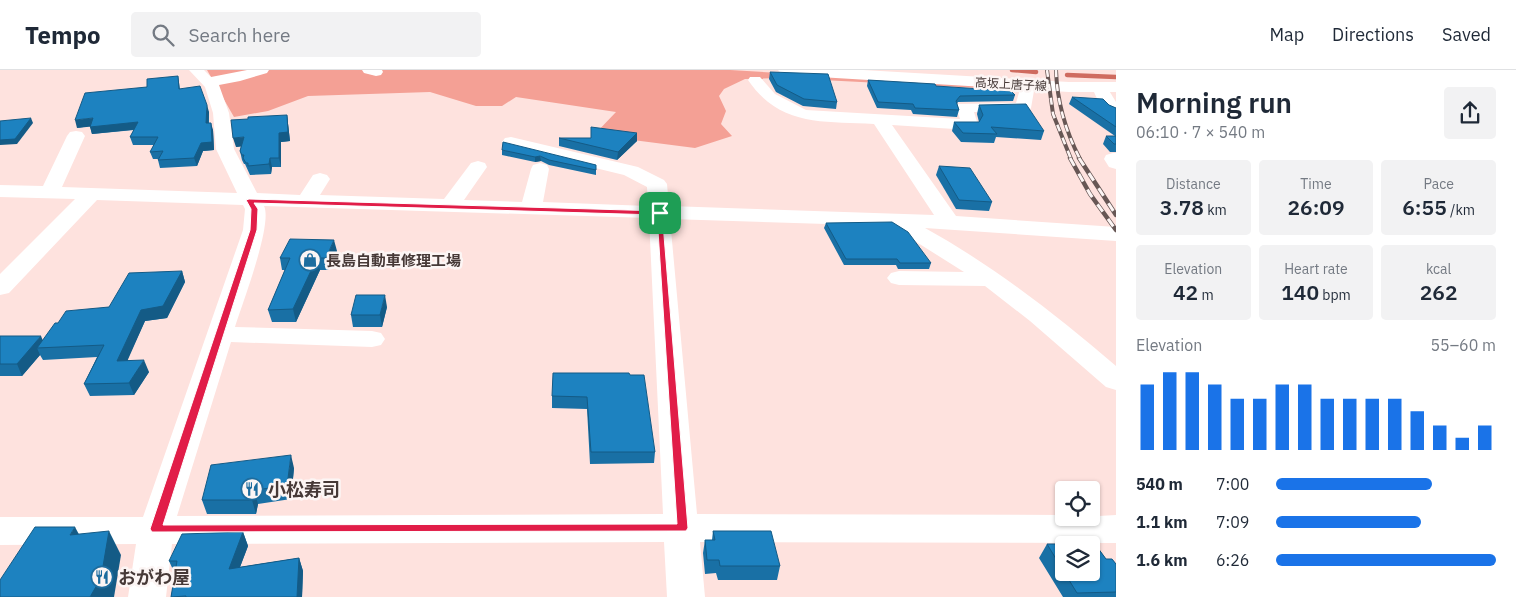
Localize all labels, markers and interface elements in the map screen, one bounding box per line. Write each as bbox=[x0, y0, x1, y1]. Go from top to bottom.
search box bbox=[131, 12, 481, 57]
text: Tempo bbox=[25, 19, 101, 51]
icon: search bbox=[149, 21, 177, 49]
text: Search here bbox=[189, 23, 290, 47]
text: Map bbox=[1269, 23, 1304, 46]
text: Directions bbox=[1332, 23, 1414, 46]
text: Saved bbox=[1442, 23, 1491, 46]
street label: 高坂上唐子線 bbox=[975, 75, 1047, 93]
text: Morning run bbox=[1136, 84, 1292, 121]
button: share bbox=[1444, 87, 1496, 139]
text: 06:10 · 7 × 540 m bbox=[1136, 122, 1265, 142]
text: Distance bbox=[1166, 175, 1221, 193]
text: Time bbox=[1300, 175, 1332, 193]
text: Pace bbox=[1423, 175, 1454, 193]
pin bbox=[639, 192, 681, 234]
text: 3.78 bbox=[1160, 193, 1204, 221]
text: 26:09 bbox=[1287, 193, 1345, 221]
text: 6:55 bbox=[1402, 193, 1447, 221]
icon: arrive bbox=[646, 199, 674, 227]
text: km bbox=[1204, 201, 1227, 219]
text: /km bbox=[1447, 201, 1475, 219]
shop icon: 長島自動車修理工場 bbox=[298, 248, 322, 272]
place label: 長島自動車修理工場 bbox=[326, 251, 461, 270]
text: Elevation bbox=[1164, 260, 1222, 278]
text: Heart rate bbox=[1284, 260, 1348, 278]
text: kcal bbox=[1426, 260, 1451, 278]
text: 42 bbox=[1173, 278, 1198, 306]
text: 140 bbox=[1281, 278, 1319, 306]
text: 262 bbox=[1420, 278, 1458, 306]
text: m bbox=[1198, 286, 1214, 304]
text: bpm bbox=[1319, 286, 1351, 304]
text: Elevation bbox=[1136, 335, 1202, 355]
text: 55–60 m bbox=[1430, 335, 1496, 355]
text: 540 m bbox=[1136, 474, 1183, 494]
text: 7:00 bbox=[1216, 474, 1249, 494]
restaurant icon: 小松寿司 bbox=[240, 477, 264, 501]
place label: 小松寿司 bbox=[268, 478, 340, 501]
map controls bbox=[1055, 481, 1100, 581]
button: locate bbox=[1055, 481, 1100, 526]
text: 1.1 km bbox=[1136, 512, 1187, 532]
text: 7:09 bbox=[1216, 512, 1249, 532]
button: layers bbox=[1055, 536, 1100, 581]
text: 1.6 km bbox=[1136, 550, 1187, 570]
text: 6:26 bbox=[1216, 550, 1249, 570]
restaurant icon: おがわ屋 bbox=[90, 565, 114, 589]
place label: おがわ屋 bbox=[118, 566, 190, 589]

